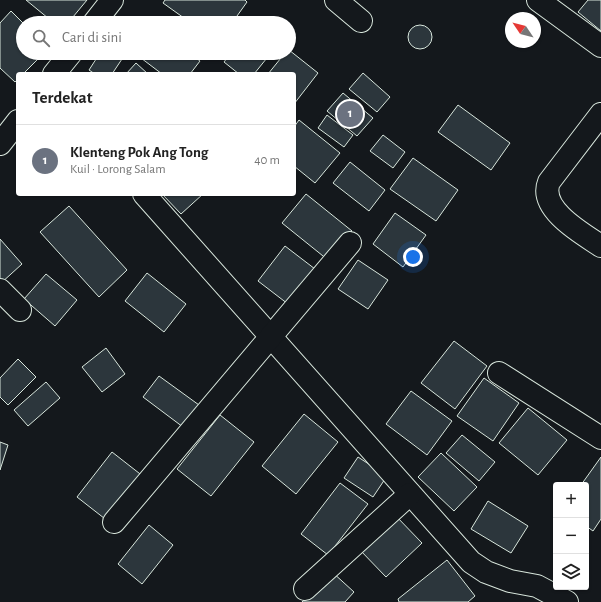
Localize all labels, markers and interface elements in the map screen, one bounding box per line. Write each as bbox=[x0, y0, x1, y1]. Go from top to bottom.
north arrow bbox=[505, 12, 541, 48]
search box bbox=[16, 16, 296, 60]
icon: search bbox=[30, 27, 52, 49]
text: Cari di sini bbox=[62, 30, 122, 45]
text: Terdekat bbox=[32, 89, 92, 106]
pin: 1 bbox=[337, 99, 363, 129]
text: Klenteng Pok Ang Tong bbox=[70, 145, 208, 160]
text: 1 bbox=[43, 154, 47, 167]
text: 40 m bbox=[254, 154, 280, 167]
text: Kuil · Lorong Salam bbox=[70, 163, 166, 176]
your location bbox=[403, 247, 423, 267]
map controls bbox=[553, 482, 589, 590]
button: + bbox=[553, 482, 589, 518]
button: − bbox=[553, 518, 589, 554]
button: layers bbox=[553, 554, 589, 590]

